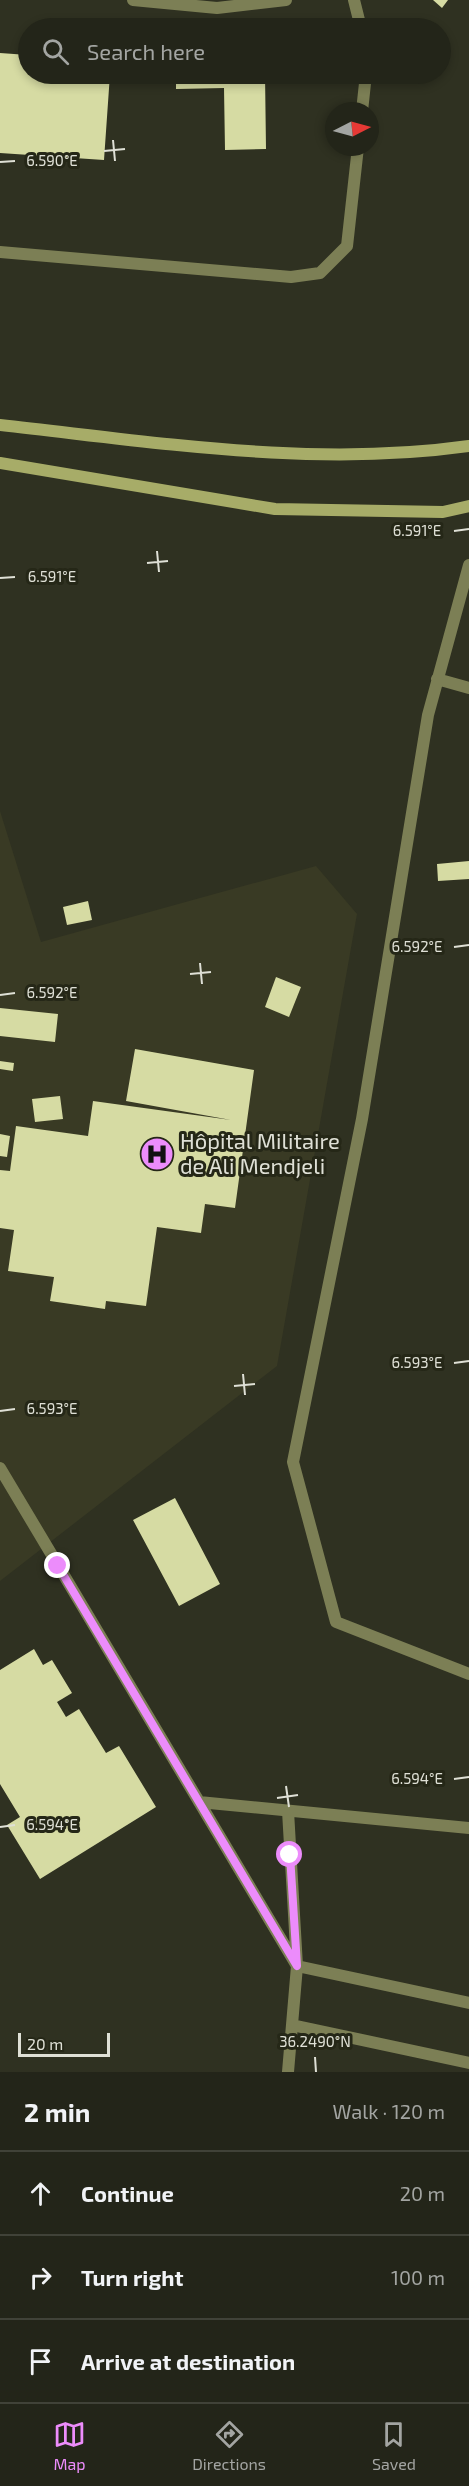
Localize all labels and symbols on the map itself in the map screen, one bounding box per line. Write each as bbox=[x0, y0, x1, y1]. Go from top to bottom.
north arrow bbox=[325, 102, 379, 156]
text: 6.590°E bbox=[26, 151, 78, 169]
text: 6.591°E bbox=[393, 521, 441, 539]
text: 6.591°E bbox=[28, 567, 76, 585]
text: 6.592°E bbox=[392, 937, 442, 955]
text: 6.592°E bbox=[27, 983, 77, 1001]
place label: Hôpital Militaire de Ali Mendjeli bbox=[180, 1127, 340, 1179]
hospital icon: Hôpital Militaire de Ali Mendjeli bbox=[139, 1136, 175, 1172]
text: 6.593°E bbox=[392, 1353, 442, 1371]
text: 6.593°E bbox=[27, 1399, 77, 1417]
route end bbox=[44, 1552, 70, 1578]
text: 6.594°E bbox=[391, 1769, 443, 1787]
text: 6.594°E bbox=[26, 1815, 78, 1833]
route start bbox=[276, 1841, 302, 1867]
scale bar bbox=[18, 2030, 110, 2058]
text: 36.2490°N bbox=[279, 2032, 351, 2050]

